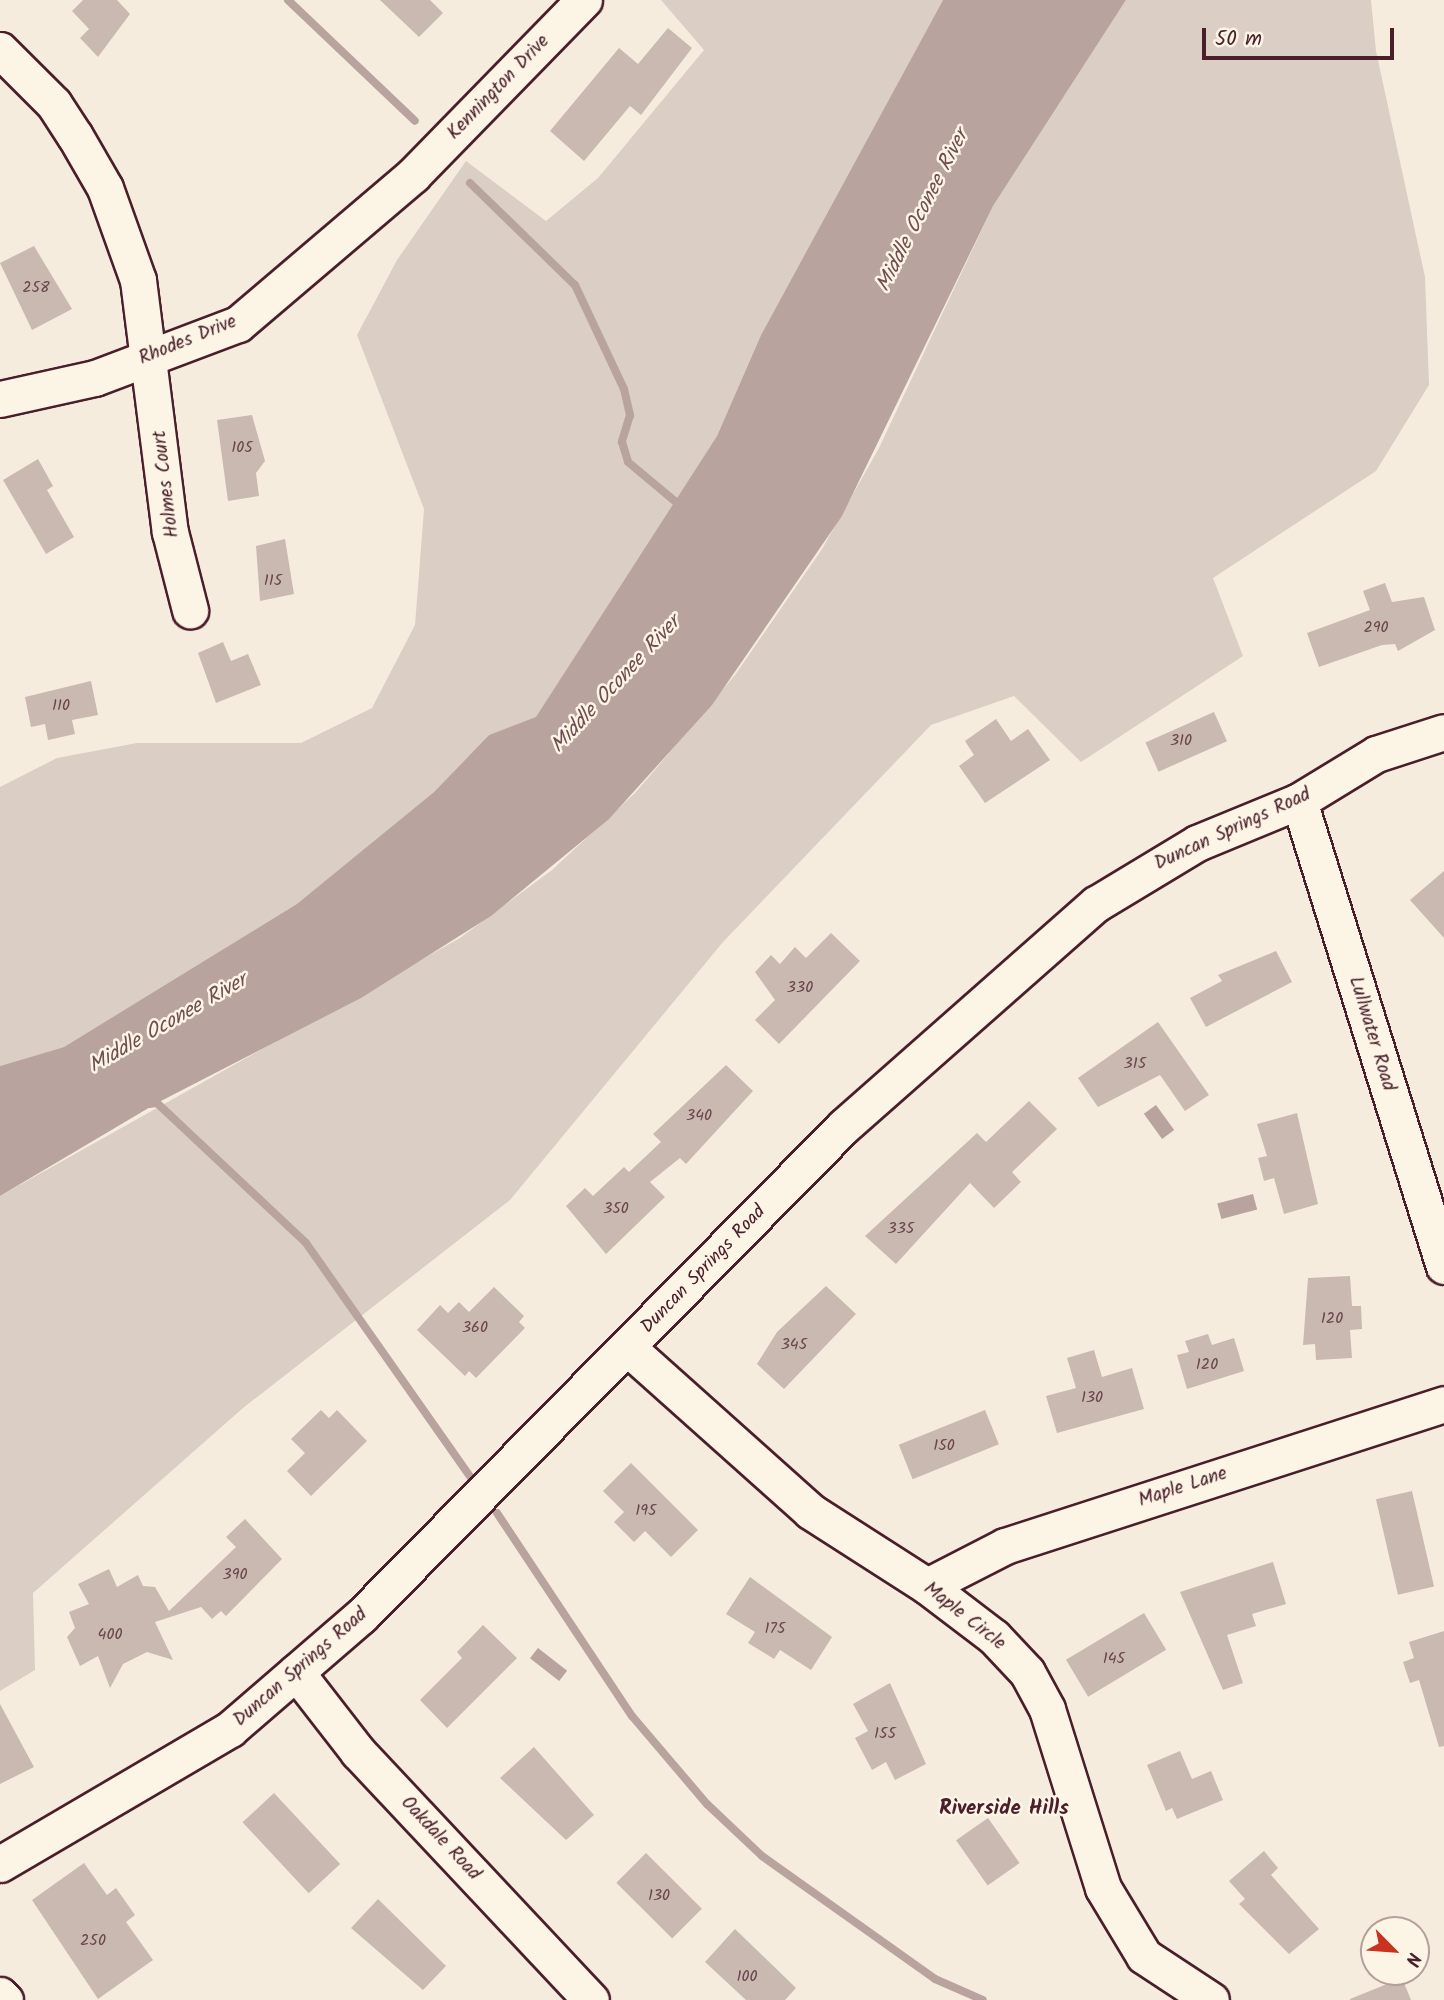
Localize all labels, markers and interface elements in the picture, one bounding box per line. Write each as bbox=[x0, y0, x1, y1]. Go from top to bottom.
scale bar bbox=[1206, 14, 1398, 58]
text: 50 m bbox=[1215, 23, 1262, 56]
street label: Kennington Drive bbox=[443, 31, 555, 145]
water label: Middle Oconee River bbox=[871, 126, 975, 296]
house number: 258 bbox=[22, 278, 50, 298]
street label: Rhodes Drive bbox=[136, 311, 240, 371]
street label: Holmes Court bbox=[149, 429, 185, 539]
house number: 105 bbox=[231, 438, 253, 458]
house number: 115 bbox=[264, 571, 282, 591]
water label: Middle Oconee River bbox=[546, 611, 686, 759]
house number: 290 bbox=[1363, 618, 1389, 638]
house number: 110 bbox=[52, 696, 70, 716]
house number: 310 bbox=[1170, 731, 1192, 751]
street label: Duncan Springs Road bbox=[1151, 784, 1315, 876]
water label: Middle Oconee River bbox=[84, 969, 252, 1079]
street label: Lullwater Road bbox=[1343, 974, 1399, 1094]
house number: 330 bbox=[787, 978, 813, 998]
house number: 315 bbox=[1124, 1054, 1146, 1074]
house number: 340 bbox=[686, 1106, 712, 1126]
house number: 350 bbox=[603, 1199, 629, 1219]
street label: Duncan Springs Road bbox=[637, 1201, 771, 1339]
house number: 335 bbox=[888, 1219, 914, 1239]
house number: 120 bbox=[1321, 1309, 1343, 1329]
house number: 360 bbox=[462, 1318, 488, 1338]
house number: 345 bbox=[781, 1335, 807, 1355]
house number: 120 bbox=[1196, 1355, 1218, 1375]
house number: 130 bbox=[1081, 1388, 1103, 1408]
house number: 150 bbox=[933, 1436, 955, 1456]
street label: Maple Lane bbox=[1136, 1463, 1230, 1513]
house number: 195 bbox=[635, 1501, 657, 1521]
house number: 390 bbox=[223, 1565, 247, 1585]
street label: Maple Circle bbox=[919, 1578, 1009, 1656]
street label: Duncan Springs Road bbox=[230, 1604, 372, 1732]
house number: 175 bbox=[765, 1619, 785, 1639]
house number: 400 bbox=[98, 1625, 122, 1645]
house number: 145 bbox=[1103, 1649, 1125, 1669]
house number: 155 bbox=[874, 1724, 896, 1744]
street label: Oakdale Road bbox=[395, 1792, 485, 1886]
district label: Riverside Hills bbox=[939, 1796, 1069, 1822]
house number: 130 bbox=[648, 1886, 670, 1906]
north arrow bbox=[1360, 1916, 1430, 1986]
house number: 250 bbox=[80, 1931, 106, 1951]
text: N bbox=[1396, 1947, 1428, 1971]
house number: 100 bbox=[736, 1967, 758, 1987]

